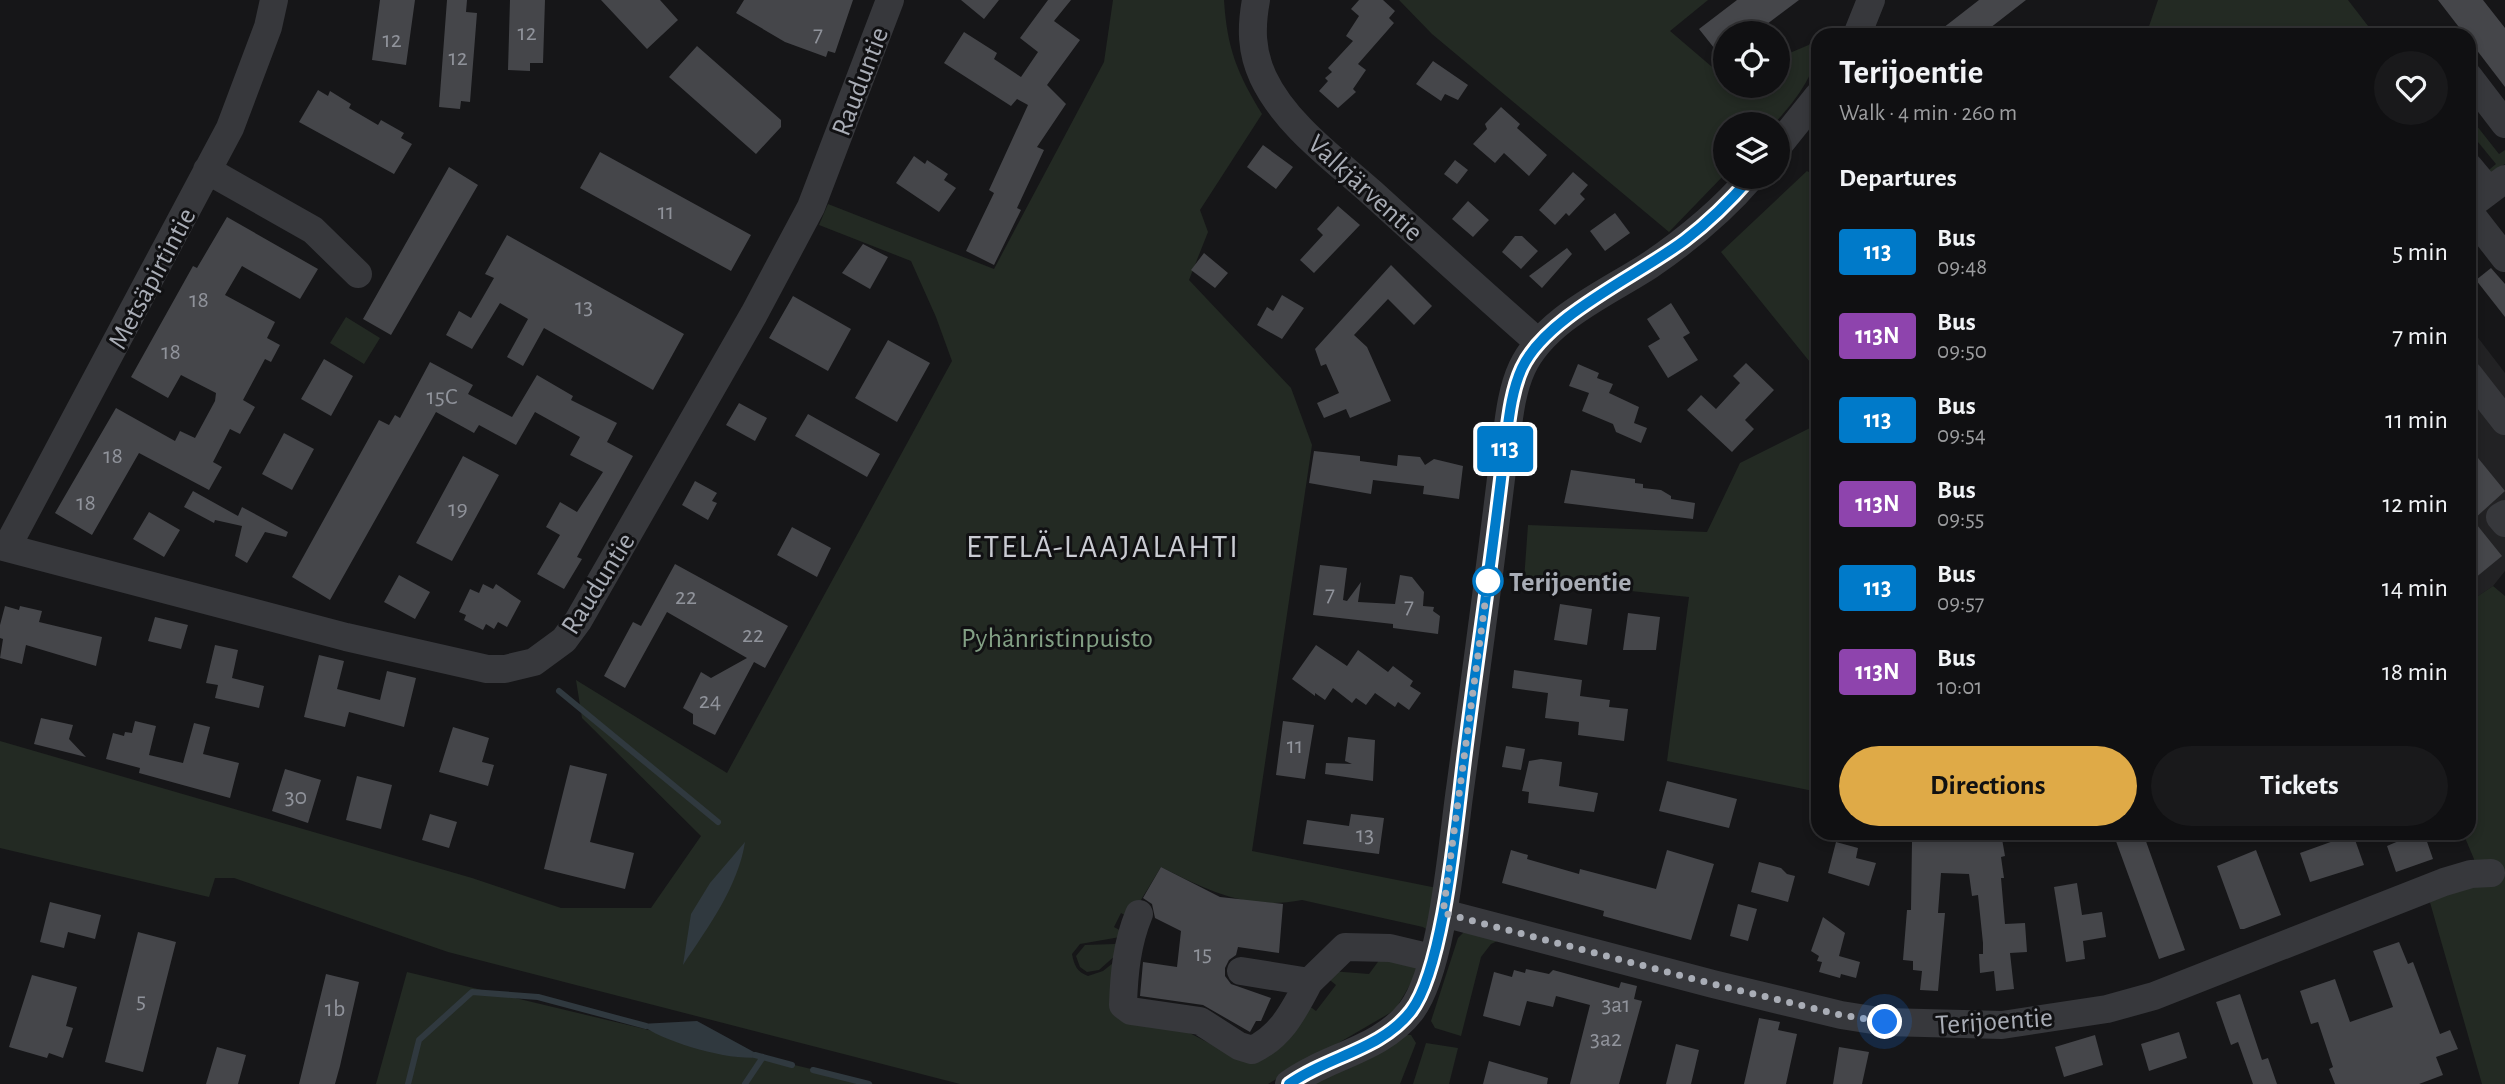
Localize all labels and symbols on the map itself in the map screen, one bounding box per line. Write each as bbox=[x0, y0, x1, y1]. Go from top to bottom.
house number: 12 bbox=[517, 21, 537, 45]
house number: 7 bbox=[813, 22, 823, 46]
street label: Rauduntie bbox=[827, 24, 894, 140]
house number: 12 bbox=[382, 28, 402, 52]
house number: 12 bbox=[448, 46, 468, 70]
street label: Valkjärventie bbox=[1302, 130, 1427, 247]
house number: 11 bbox=[658, 200, 674, 224]
street label: Metsäpirtintie bbox=[104, 204, 202, 354]
house number: 18 bbox=[189, 288, 209, 312]
house number: 13 bbox=[575, 295, 593, 319]
house number: 18 bbox=[161, 340, 181, 364]
house number: 15C bbox=[427, 385, 457, 409]
line badge: 113 bbox=[1465, 426, 1545, 472]
house number: 18 bbox=[103, 444, 123, 468]
house number: 18 bbox=[76, 491, 96, 515]
house number: 19 bbox=[448, 497, 468, 521]
street label: Rauduntie bbox=[557, 528, 641, 640]
district label: ETELÄ-LAAJALAHTI bbox=[966, 530, 1240, 563]
marker: Terijoentie bbox=[1473, 566, 1503, 596]
place label: Terijoentie bbox=[1509, 569, 1631, 597]
house number: 7 bbox=[1325, 582, 1335, 606]
house number: 22 bbox=[675, 585, 697, 609]
house number: 7 bbox=[1404, 594, 1414, 618]
house number: 22 bbox=[742, 623, 764, 647]
park label: Pyhänristinpuisto bbox=[961, 625, 1153, 653]
house number: 24 bbox=[699, 689, 721, 713]
house number: 11 bbox=[1287, 734, 1303, 758]
house number: 30 bbox=[285, 785, 307, 809]
house number: 13 bbox=[1356, 823, 1374, 847]
house number: 15 bbox=[1194, 942, 1212, 966]
house number: 5 bbox=[136, 989, 146, 1013]
house number: 3a1 bbox=[1601, 993, 1631, 1017]
house number: 1b bbox=[325, 997, 345, 1021]
your location bbox=[1867, 1004, 1902, 1039]
street label: Terijoentie bbox=[1934, 1004, 2054, 1040]
house number: 3a2 bbox=[1590, 1027, 1622, 1051]

